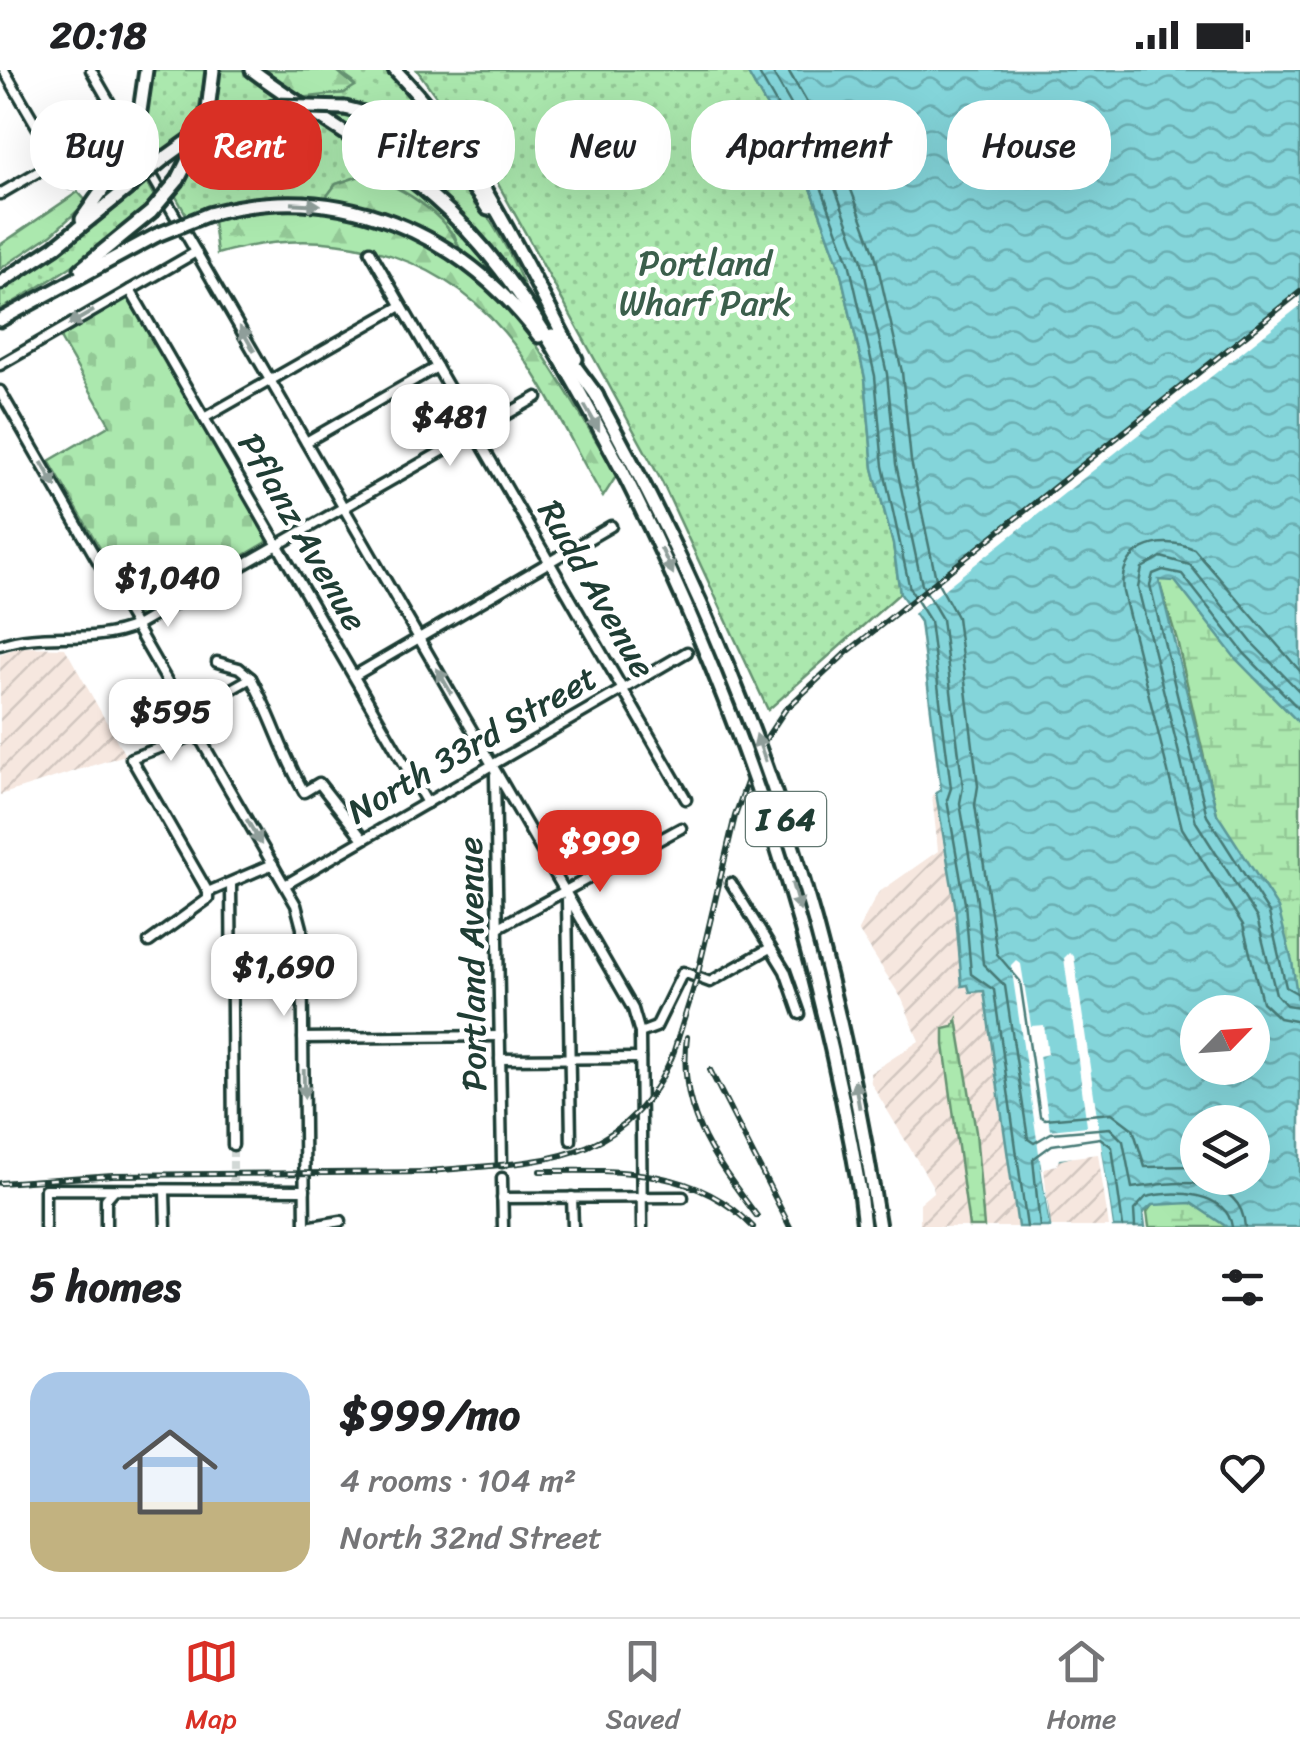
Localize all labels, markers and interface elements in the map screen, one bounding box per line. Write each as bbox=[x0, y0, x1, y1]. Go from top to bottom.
text: 20:18 bbox=[50, 2, 147, 69]
chip: Buy bbox=[30, 100, 159, 190]
chip: Rent bbox=[179, 100, 322, 190]
chip: Filters bbox=[342, 100, 515, 190]
chip: New bbox=[535, 100, 671, 190]
chip: Apartment bbox=[691, 100, 927, 190]
chip: House bbox=[947, 100, 1111, 190]
one-way arrow bbox=[290, 196, 322, 212]
park label: Portland Wharf Park bbox=[619, 232, 792, 334]
one-way arrow bbox=[67, 309, 96, 326]
one-way arrow bbox=[238, 325, 256, 353]
pin: $481 bbox=[391, 384, 509, 469]
text: $481 bbox=[413, 388, 487, 445]
one-way arrow bbox=[584, 403, 601, 432]
street label: Pflanz Avenue bbox=[221, 420, 385, 644]
one-way arrow bbox=[40, 461, 57, 489]
street label: Rudd Avenue bbox=[520, 487, 674, 691]
pin: $1,040 bbox=[87, 545, 249, 630]
one-way arrow bbox=[659, 547, 676, 576]
text: $1,040 bbox=[116, 549, 220, 606]
street label: North 33rd Street bbox=[335, 647, 609, 841]
one-way arrow bbox=[436, 667, 454, 695]
pin: $595 bbox=[112, 679, 230, 764]
text: $595 bbox=[131, 683, 211, 740]
one-way arrow bbox=[752, 732, 767, 762]
road number: I 64 bbox=[746, 792, 826, 846]
pin: $999 bbox=[541, 810, 659, 895]
text: $999 bbox=[560, 814, 640, 871]
one-way arrow bbox=[245, 818, 263, 846]
street label: Portland Avenue bbox=[439, 836, 505, 1092]
one-way arrow bbox=[788, 882, 804, 913]
pin: $1,690 bbox=[203, 934, 365, 1019]
text: $1,690 bbox=[233, 938, 335, 995]
north arrow bbox=[1180, 995, 1270, 1085]
map controls bbox=[1180, 995, 1270, 1195]
one-way arrow bbox=[296, 1069, 312, 1101]
one-way arrow bbox=[849, 1078, 864, 1109]
button: layers bbox=[1180, 1105, 1270, 1195]
text: 5 homes bbox=[30, 1250, 181, 1324]
icon: filters bbox=[1215, 1260, 1270, 1315]
text: $999/mo bbox=[340, 1378, 520, 1452]
icon: home bbox=[110, 1412, 230, 1532]
icon: heart bbox=[1215, 1445, 1270, 1500]
text: 4 rooms · 104 m² bbox=[340, 1452, 576, 1509]
text: North 32nd Street bbox=[340, 1509, 602, 1566]
tab: Map bbox=[184, 1634, 239, 1743]
tab: Saved bbox=[606, 1634, 679, 1743]
tab: Home bbox=[1047, 1634, 1116, 1743]

